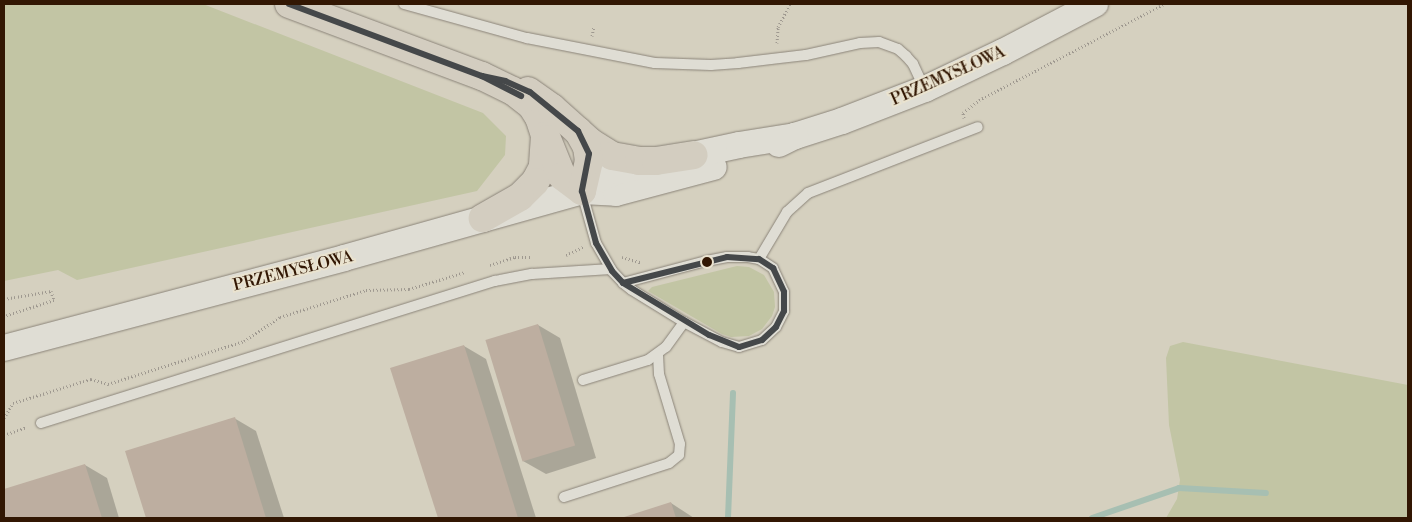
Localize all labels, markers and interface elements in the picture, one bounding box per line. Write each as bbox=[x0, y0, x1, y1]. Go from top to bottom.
street label: PRZEMYSŁOWA bbox=[888, 42, 1008, 110]
street label: PRZEMYSŁOWA bbox=[231, 247, 355, 295]
unlabelled marker bbox=[702, 257, 712, 267]

